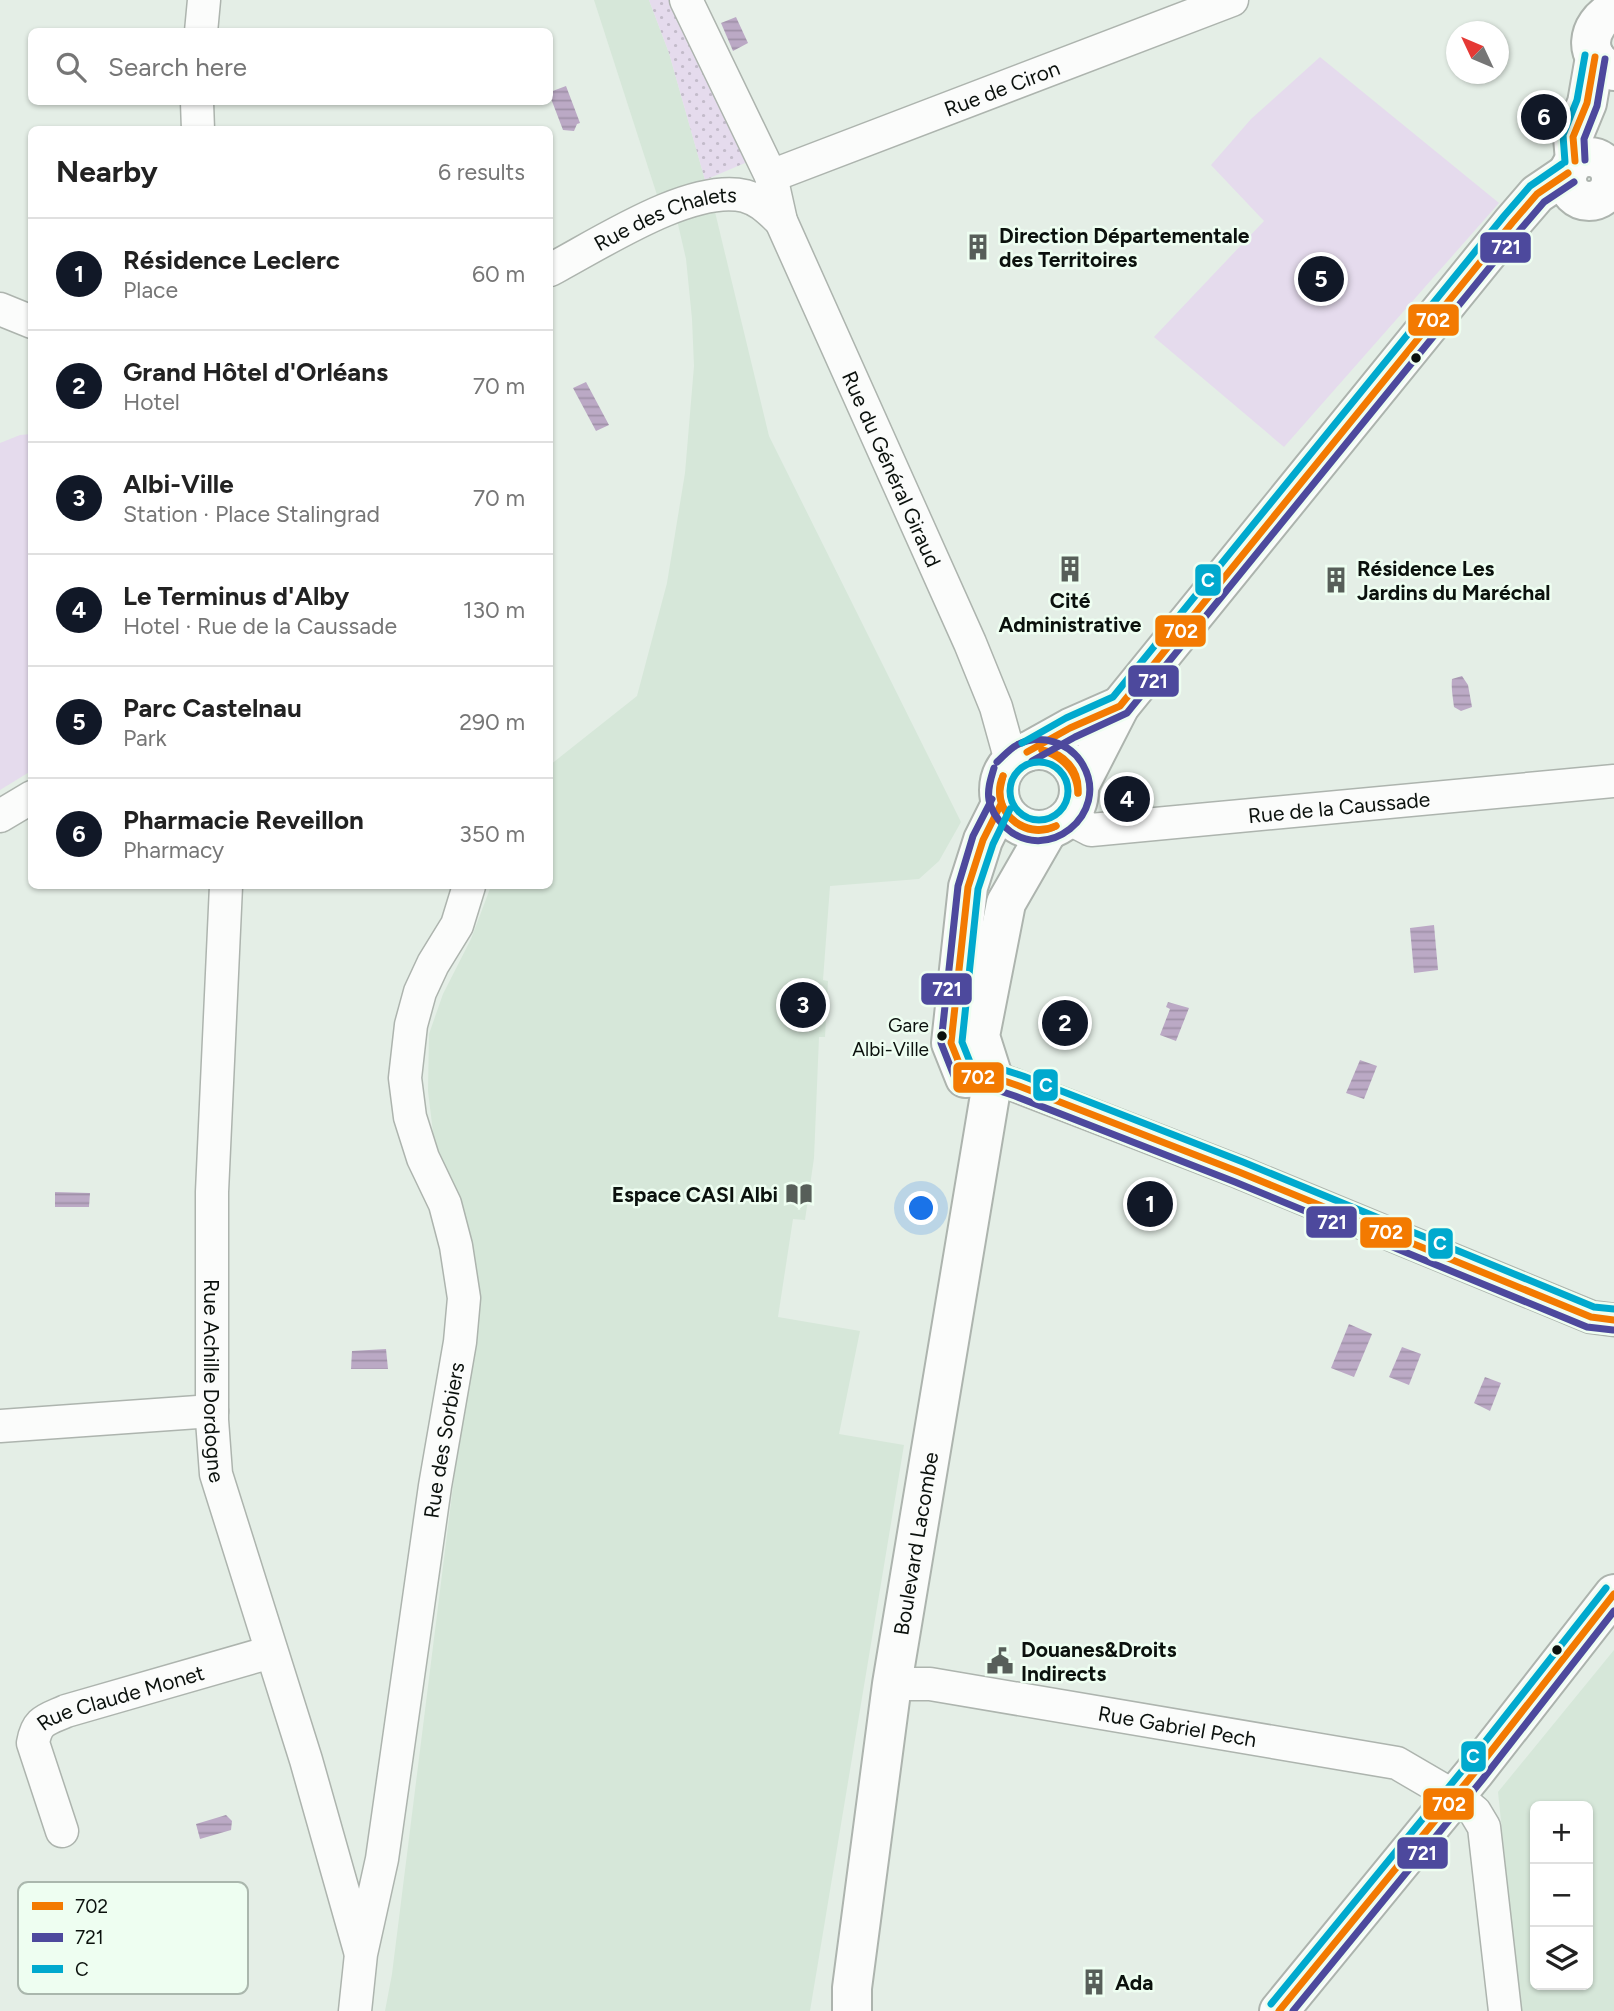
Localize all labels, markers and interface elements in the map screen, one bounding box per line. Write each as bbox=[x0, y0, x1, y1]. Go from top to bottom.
north arrow bbox=[1446, 21, 1509, 84]
search box bbox=[28, 28, 553, 105]
icon: search bbox=[52, 48, 90, 86]
text: Search here bbox=[108, 51, 247, 83]
street label: Rue de Ciron bbox=[941, 55, 1063, 121]
pin: 6 bbox=[1521, 91, 1567, 143]
text: Nearby bbox=[56, 153, 158, 190]
text: 6 results bbox=[438, 158, 525, 186]
street label: Rue des Chalets bbox=[589, 182, 737, 256]
place label: Direction Départementale des Territoires bbox=[999, 223, 1250, 272]
line badge: 721 bbox=[1479, 231, 1532, 264]
building icon: Direction Départementale des Territoires bbox=[963, 232, 993, 262]
text: 721 bbox=[1491, 236, 1521, 259]
text: Résidence Leclerc bbox=[123, 244, 340, 276]
pin: 5 bbox=[1298, 253, 1344, 305]
text: 1 bbox=[74, 260, 84, 288]
text: 60 m bbox=[472, 260, 525, 288]
text: Place bbox=[123, 276, 178, 304]
line badge: 702 bbox=[1407, 303, 1460, 337]
text: 702 bbox=[1416, 309, 1450, 332]
unlabelled marker bbox=[1409, 351, 1423, 365]
text: Grand Hôtel d'Orléans bbox=[123, 356, 388, 388]
street label: Rue du Général Giraud bbox=[837, 367, 947, 570]
text: 2 bbox=[72, 372, 86, 400]
text: 70 m bbox=[473, 372, 525, 400]
text: Hotel bbox=[123, 388, 180, 416]
text: Albi-Ville bbox=[123, 468, 234, 500]
text: 3 bbox=[73, 484, 85, 512]
text: 70 m bbox=[473, 484, 525, 512]
text: Station · Place Stalingrad bbox=[123, 500, 380, 528]
building icon: Cité Administrative bbox=[1055, 554, 1085, 584]
place label: Résidence Les Jardins du Maréchal bbox=[1357, 556, 1551, 605]
line badge: C bbox=[1194, 563, 1222, 597]
building icon: Résidence Les Jardins du Maréchal bbox=[1321, 565, 1351, 595]
text: C bbox=[1201, 569, 1215, 592]
text: Le Terminus d'Alby bbox=[123, 580, 349, 612]
place label: Cité Administrative bbox=[999, 588, 1142, 637]
text: 4 bbox=[72, 596, 86, 624]
text: 130 m bbox=[463, 596, 525, 624]
text: Hotel · Rue de la Caussade bbox=[123, 612, 397, 640]
line badge: 702 bbox=[1154, 614, 1207, 648]
text: 702 bbox=[1164, 620, 1198, 643]
line badge: 721 bbox=[1127, 664, 1180, 698]
text: 721 bbox=[1138, 670, 1168, 693]
text: Parc Castelnau bbox=[123, 692, 302, 724]
text: 5 bbox=[72, 708, 86, 736]
text: 290 m bbox=[459, 708, 525, 736]
text: Park bbox=[123, 724, 167, 752]
pin: 4 bbox=[1104, 773, 1150, 825]
street label: Rue de la Caussade bbox=[1247, 786, 1431, 828]
text: Pharmacie Reveillon bbox=[123, 804, 364, 836]
text: 6 bbox=[72, 820, 86, 848]
text: 350 m bbox=[459, 820, 525, 848]
text: Pharmacy bbox=[123, 836, 224, 864]
line badge: 721 bbox=[920, 972, 973, 1006]
text: 721 bbox=[932, 978, 962, 1001]
pin: 3 bbox=[780, 979, 826, 1031]
pin: 2 bbox=[1042, 997, 1088, 1049]
place label: Gare Albi-Ville bbox=[852, 1014, 929, 1061]
marker: Gare Albi-Ville bbox=[935, 1029, 949, 1043]
line badge: 702 bbox=[952, 1061, 1005, 1094]
text: 702 bbox=[961, 1066, 995, 1089]
line badge: C bbox=[1032, 1068, 1059, 1102]
text: C bbox=[1039, 1074, 1053, 1097]
pin: 1 bbox=[1127, 1178, 1173, 1230]
library icon: Espace CASI Albi bbox=[784, 1179, 814, 1209]
place label: Espace CASI Albi bbox=[612, 1182, 778, 1207]
your location bbox=[904, 1191, 938, 1225]
line badge: 721 bbox=[1305, 1205, 1358, 1239]
text: 721 bbox=[1317, 1211, 1347, 1234]
line badge: 702 bbox=[1359, 1216, 1413, 1249]
text: 702 bbox=[1369, 1221, 1403, 1244]
line badge: C bbox=[1427, 1227, 1454, 1260]
text: C bbox=[1433, 1232, 1447, 1255]
street label: Rue Achille Dordogne bbox=[200, 1279, 230, 1486]
street label: Rue des Sorbiers bbox=[418, 1360, 469, 1520]
street label: Boulevard Lacombe bbox=[888, 1450, 943, 1637]
place label: Douanes&Droits Indirects bbox=[1021, 1637, 1177, 1686]
unlabelled marker bbox=[1550, 1643, 1564, 1657]
public building icon: Douanes&Droits Indirects bbox=[985, 1646, 1015, 1676]
street label: Rue Claude Monet bbox=[31, 1659, 207, 1735]
street label: Rue Gabriel Pech bbox=[1096, 1700, 1259, 1752]
line badge: C bbox=[1460, 1740, 1487, 1773]
text: C bbox=[1466, 1745, 1480, 1768]
line badge: 702 bbox=[1422, 1787, 1475, 1821]
text: 702 bbox=[1432, 1793, 1466, 1816]
map controls bbox=[1530, 1801, 1593, 1990]
button: + bbox=[1530, 1801, 1593, 1864]
line badge: 721 bbox=[1396, 1836, 1449, 1870]
text: 721 bbox=[1407, 1842, 1437, 1865]
button: − bbox=[1530, 1864, 1593, 1927]
legend bbox=[18, 1882, 248, 1994]
text: 702 bbox=[75, 1895, 108, 1918]
text: 721 bbox=[75, 1926, 104, 1949]
button: layers bbox=[1530, 1927, 1593, 1990]
text: C bbox=[75, 1958, 89, 1981]
building icon: Ada bbox=[1079, 1967, 1109, 1997]
place label: Ada bbox=[1115, 1970, 1153, 1995]

